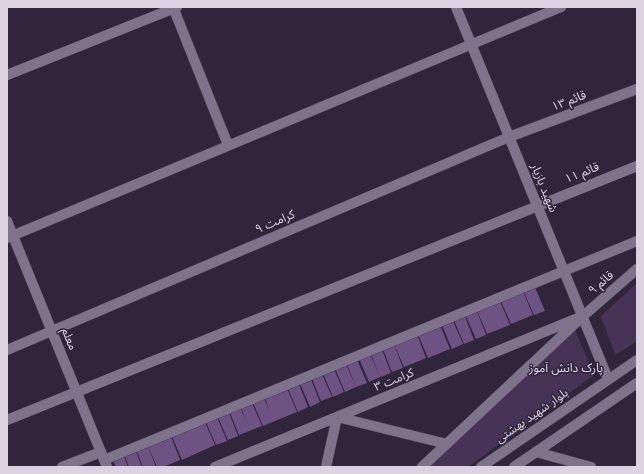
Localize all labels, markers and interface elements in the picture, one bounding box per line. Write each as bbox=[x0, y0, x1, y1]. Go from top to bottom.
street label: قائم ۱۳ bbox=[550, 88, 588, 114]
street label: قائم ۱۱ bbox=[563, 160, 601, 186]
street label: شهید بازیار bbox=[528, 161, 560, 215]
street label: کرامت ۹ bbox=[253, 207, 297, 237]
street label: قائم ۹ bbox=[585, 268, 617, 298]
street label: معلم bbox=[58, 326, 80, 352]
park label: پارک دانش آموز bbox=[529, 361, 603, 375]
street label: کرامت ۳ bbox=[372, 366, 416, 394]
street label: بلوار شهید بهشتی bbox=[493, 386, 571, 446]

